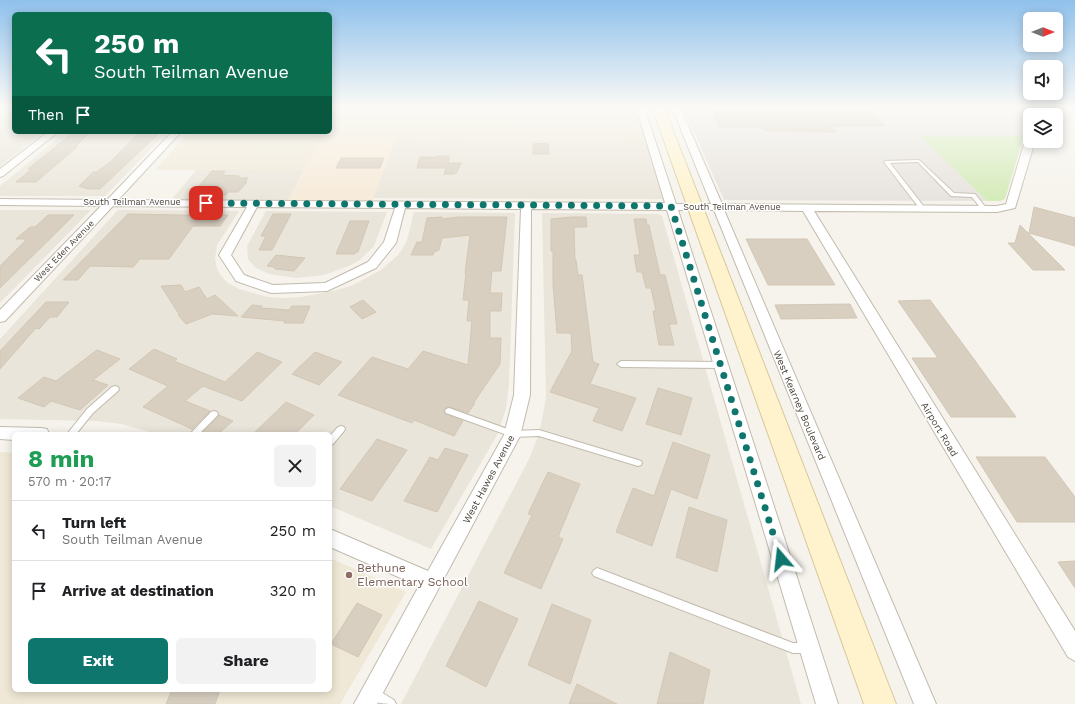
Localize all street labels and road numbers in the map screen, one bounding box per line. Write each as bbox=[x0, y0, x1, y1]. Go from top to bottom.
street label: South Teilman Avenue bbox=[83, 197, 181, 207]
street label: South Teilman Avenue bbox=[683, 202, 781, 212]
street label: West Eden Avenue bbox=[32, 218, 96, 284]
street label: West Kearney Boulevard bbox=[771, 349, 828, 462]
street label: Airport Road bbox=[919, 400, 960, 458]
street label: West Hawes Avenue bbox=[460, 433, 516, 525]

